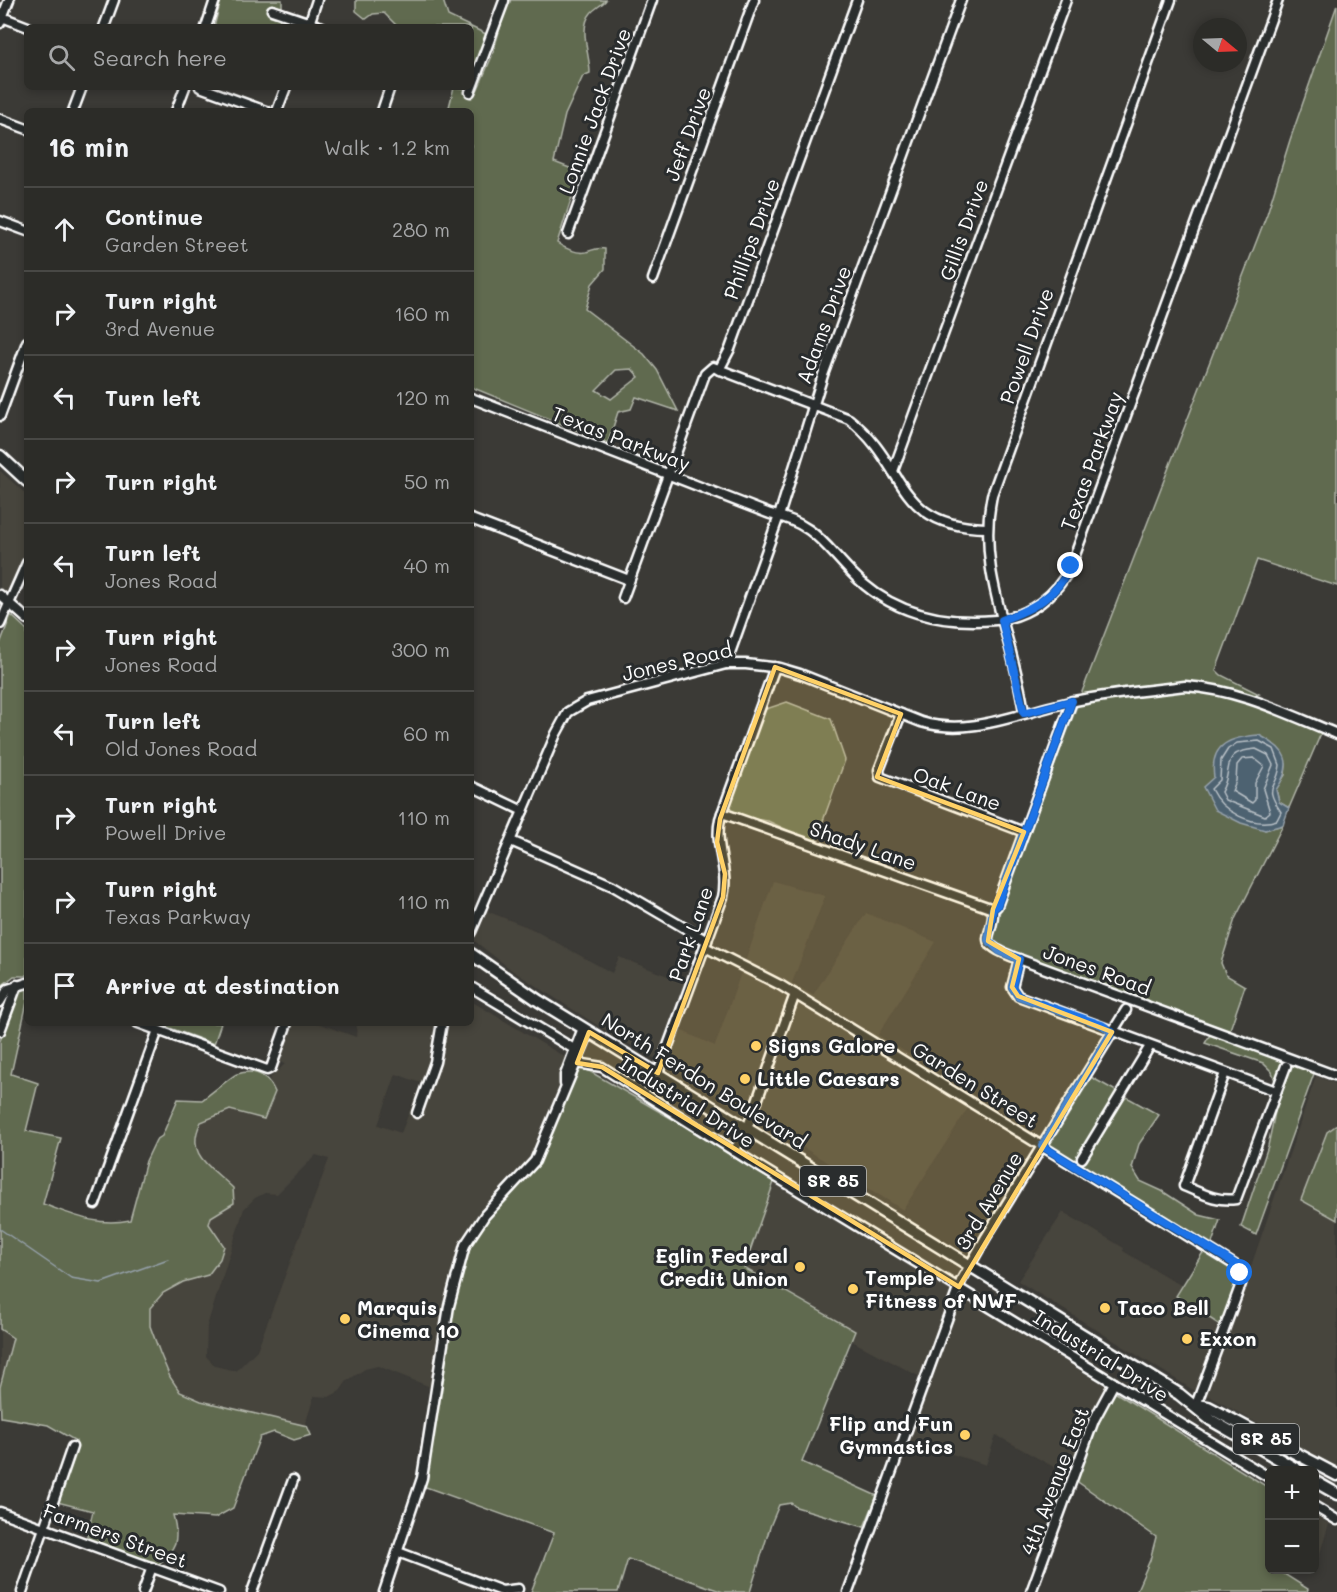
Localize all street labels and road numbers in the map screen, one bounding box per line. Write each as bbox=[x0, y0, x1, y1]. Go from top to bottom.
street label: Lonnie Jack Drive bbox=[552, 24, 636, 197]
street label: Jeff Drive bbox=[658, 83, 716, 184]
street label: Phillips Drive bbox=[717, 174, 785, 303]
street label: Gillis Drive bbox=[933, 175, 993, 284]
street label: Adams Drive bbox=[790, 262, 856, 387]
street label: Powell Drive bbox=[993, 284, 1059, 407]
street label: Texas Parkway bbox=[1054, 388, 1128, 534]
street label: Texas Parkway bbox=[549, 400, 694, 476]
street label: Jones Road bbox=[619, 636, 734, 686]
street label: Oak Lane bbox=[910, 760, 1005, 816]
street label: Shady Lane bbox=[807, 815, 920, 875]
street label: Park Lane bbox=[662, 883, 718, 984]
street label: Jones Road bbox=[1040, 938, 1155, 1000]
street label: North Ferdon Boulevard bbox=[597, 1006, 812, 1154]
street label: Garden Street bbox=[908, 1035, 1043, 1133]
street label: Industrial Drive bbox=[615, 1049, 760, 1153]
street label: 3rd Avenue bbox=[949, 1147, 1028, 1254]
road number: SR 85 bbox=[800, 1166, 866, 1196]
street label: Industrial Drive bbox=[1029, 1303, 1174, 1407]
street label: 4th Avenue East bbox=[1014, 1403, 1094, 1558]
road number: SR 85 bbox=[1233, 1424, 1299, 1454]
street label: Farmers Street bbox=[40, 1497, 191, 1573]

